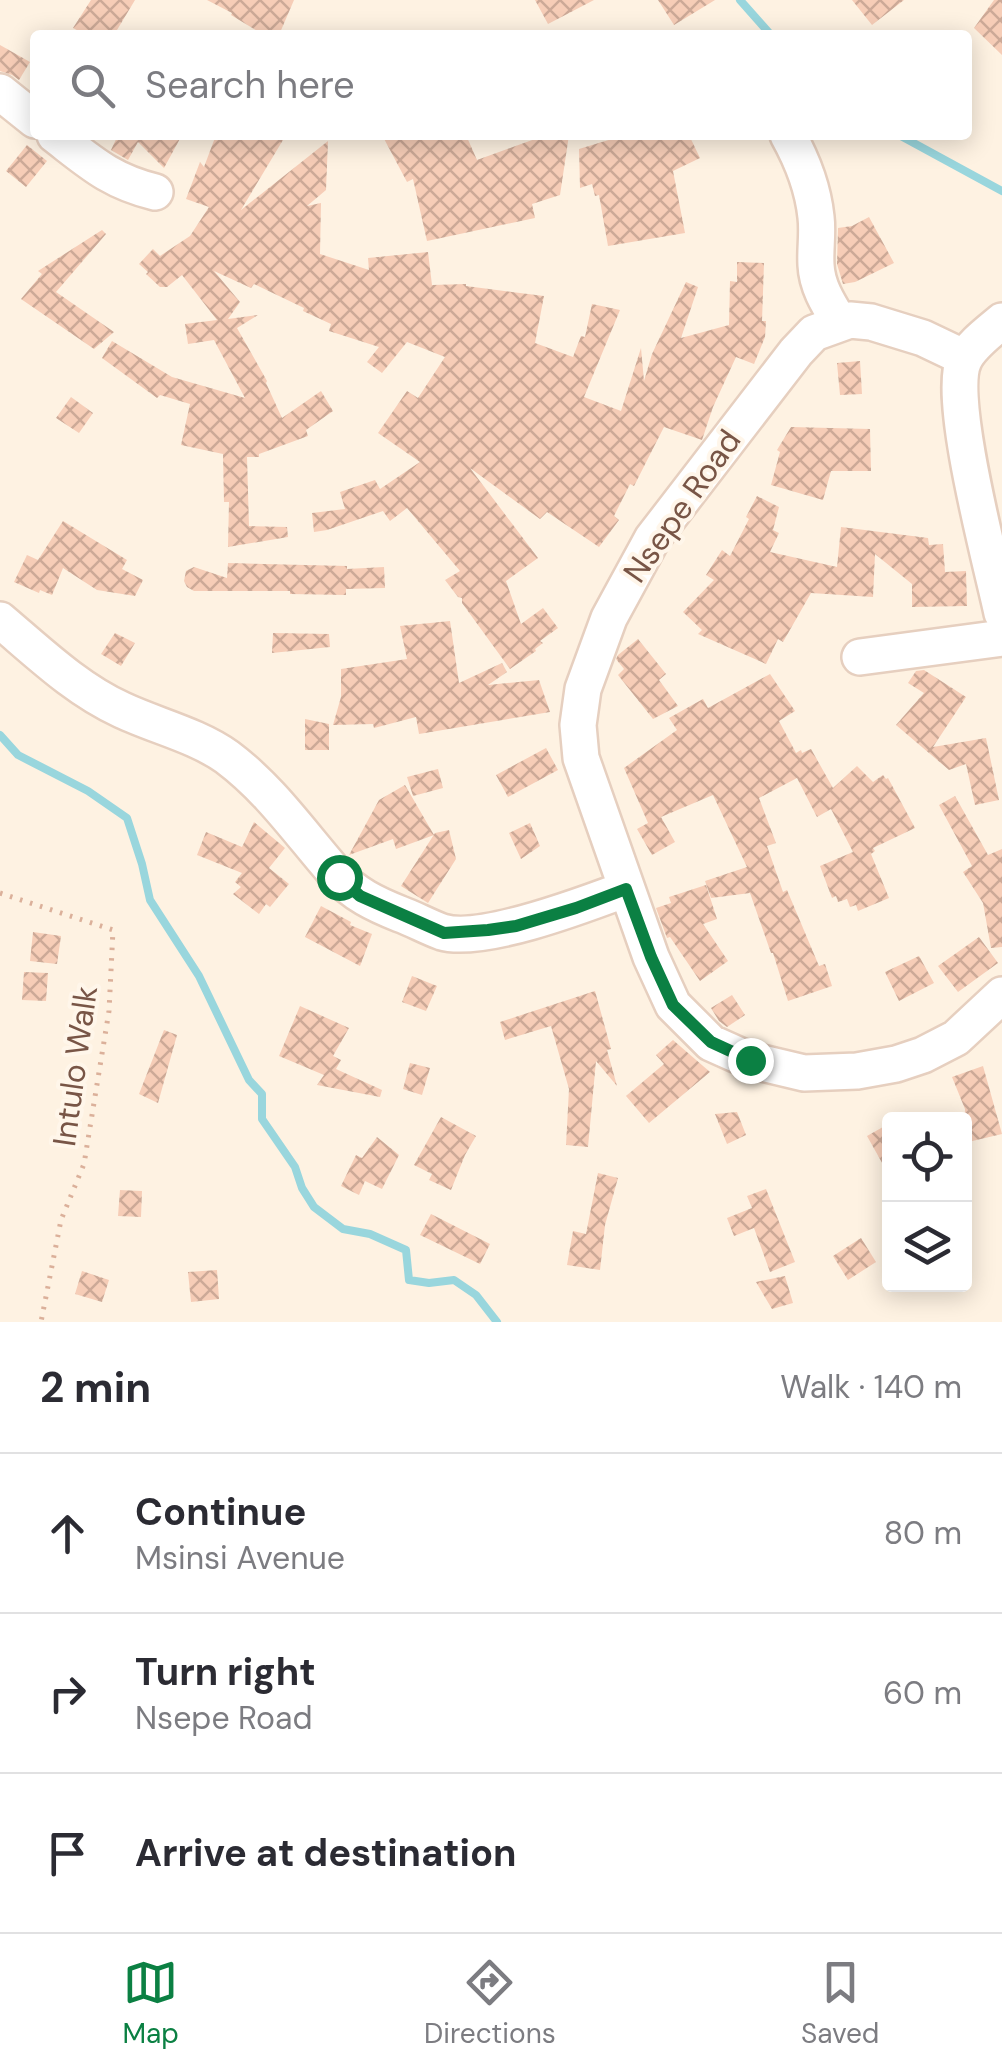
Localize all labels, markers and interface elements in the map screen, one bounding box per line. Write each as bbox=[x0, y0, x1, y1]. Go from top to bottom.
search box bbox=[30, 30, 972, 140]
icon: search bbox=[65, 58, 120, 113]
text: Search here bbox=[145, 60, 355, 110]
street label: Nsepe Road bbox=[614, 421, 750, 591]
route start bbox=[317, 855, 363, 901]
street label: Intulo Walk bbox=[43, 983, 107, 1149]
route end bbox=[728, 1038, 774, 1084]
map controls bbox=[882, 1112, 972, 1292]
button: locate bbox=[882, 1112, 972, 1202]
button: layers bbox=[882, 1202, 972, 1292]
text: 2 min bbox=[40, 1360, 151, 1415]
text: Walk · 140 m bbox=[780, 1366, 962, 1408]
text: Continue bbox=[135, 1487, 306, 1537]
icon: ahead bbox=[40, 1506, 95, 1561]
text: 80 m bbox=[884, 1512, 962, 1554]
text: Msinsi Avenue bbox=[135, 1537, 345, 1579]
text: Turn right bbox=[135, 1647, 316, 1697]
icon: right bbox=[40, 1666, 95, 1721]
text: 60 m bbox=[883, 1672, 962, 1714]
text: Nsepe Road bbox=[135, 1697, 313, 1739]
icon: arrive bbox=[40, 1826, 95, 1881]
text: Arrive at destination bbox=[135, 1828, 517, 1878]
tab: Map bbox=[123, 1955, 179, 2052]
tab: Directions bbox=[424, 1955, 556, 2052]
tab: Saved bbox=[801, 1955, 879, 2052]

